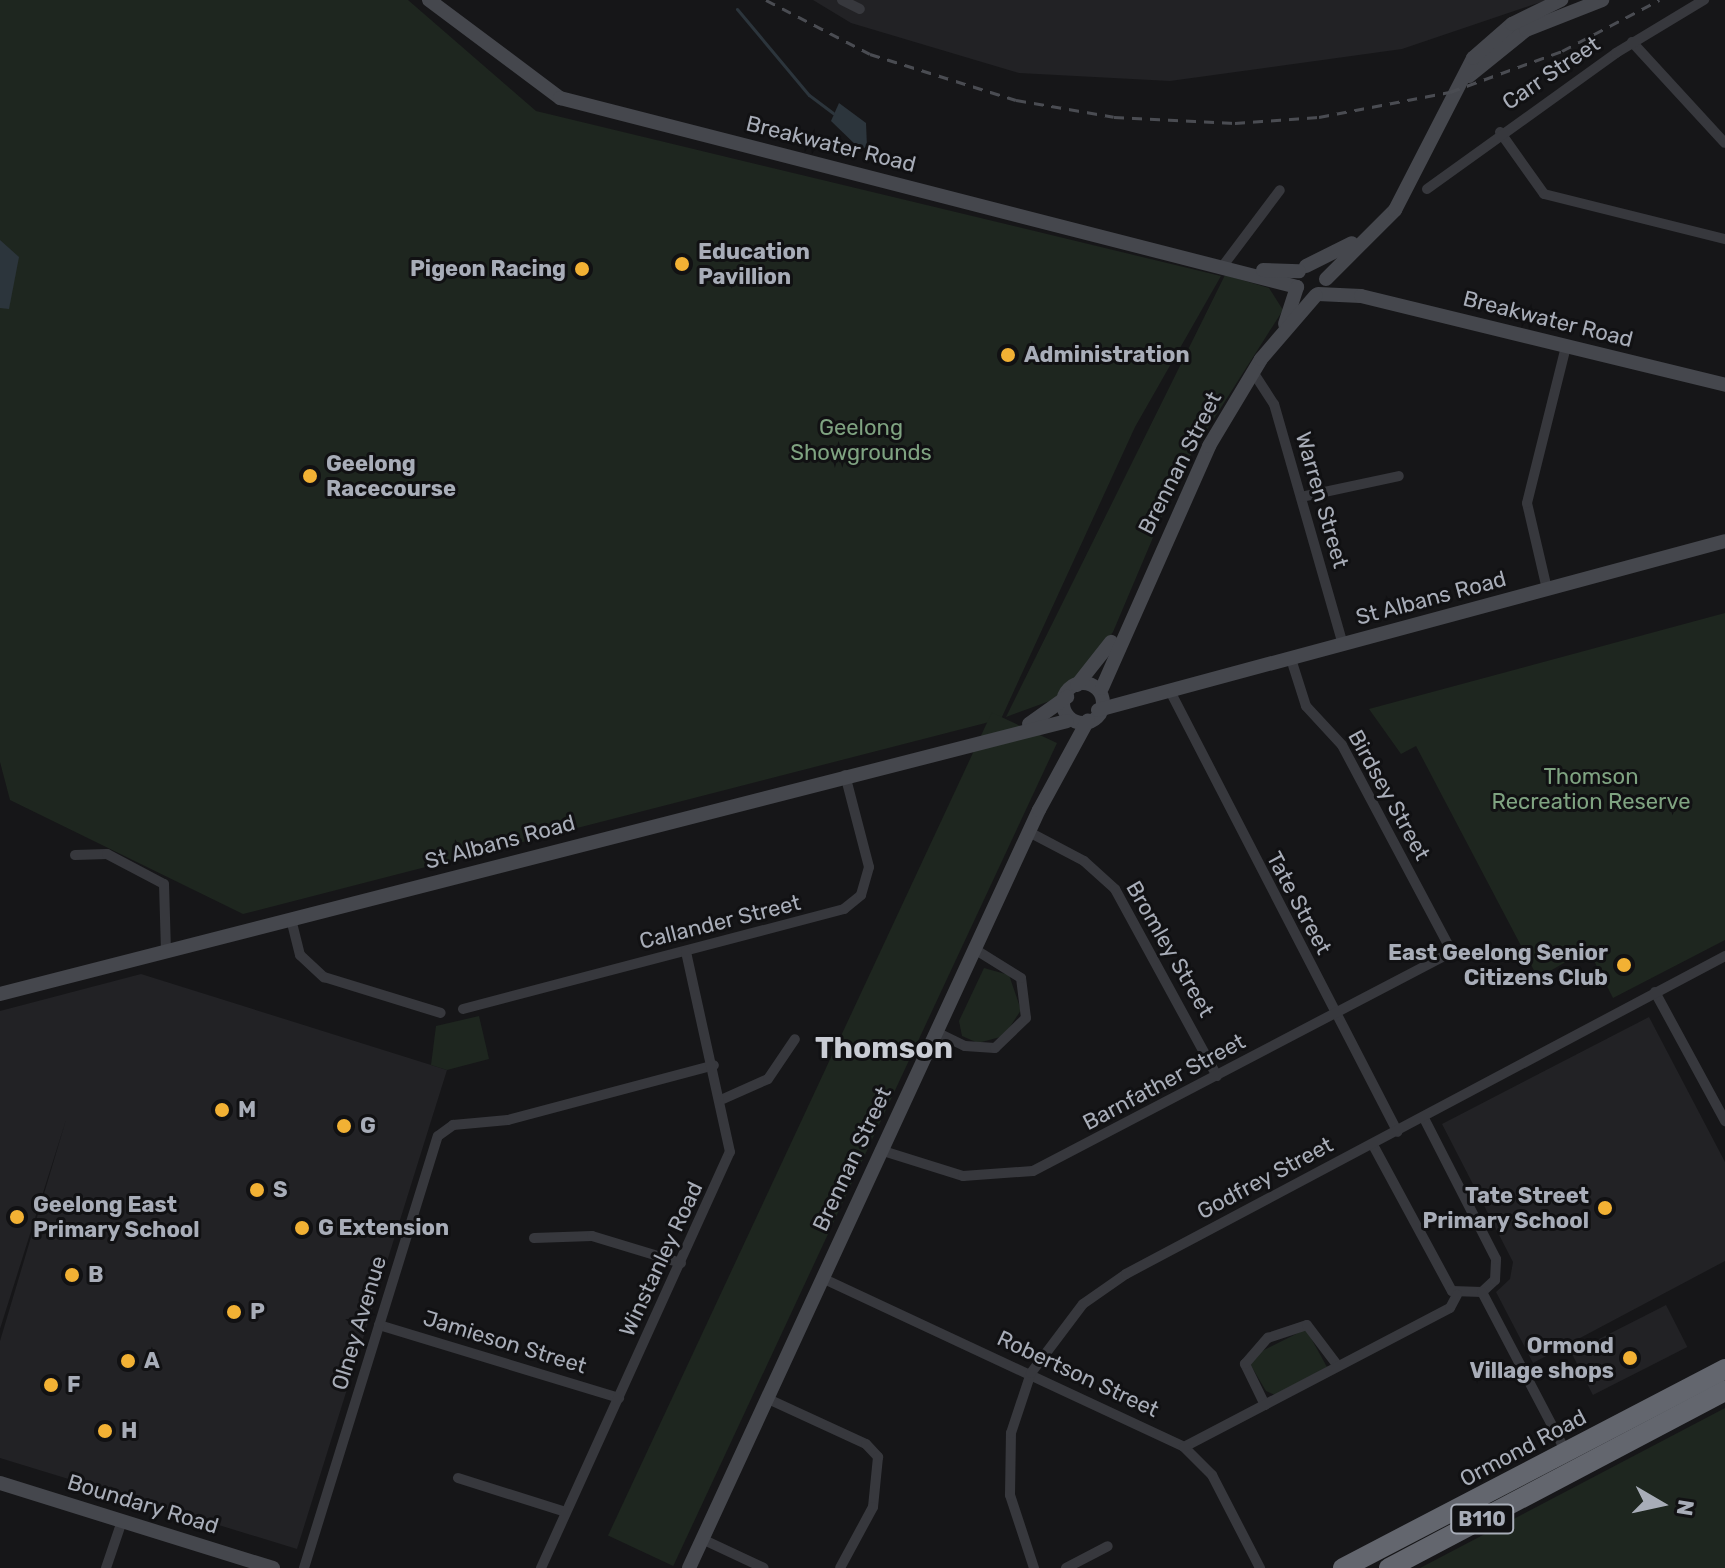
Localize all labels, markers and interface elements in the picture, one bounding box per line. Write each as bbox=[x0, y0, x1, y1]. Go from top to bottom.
street label: Carr Street bbox=[1497, 31, 1605, 115]
street label: Breakwater Road bbox=[743, 110, 919, 178]
place label: Education Pavillion bbox=[698, 238, 810, 290]
marker: Education Pavillion bbox=[673, 255, 691, 273]
place label: Pigeon Racing bbox=[410, 256, 566, 282]
marker: Pigeon Racing bbox=[573, 260, 591, 278]
street label: Breakwater Road bbox=[1460, 285, 1636, 353]
place label: Administration bbox=[1024, 342, 1190, 368]
marker: Administration bbox=[999, 346, 1017, 364]
street label: Brennan Street bbox=[1133, 387, 1227, 539]
park label: Geelong Showgrounds bbox=[790, 414, 932, 466]
street label: Warren Street bbox=[1290, 429, 1354, 571]
place label: Geelong Racecourse bbox=[326, 450, 456, 502]
marker: Geelong Racecourse bbox=[301, 467, 319, 485]
street label: St Albans Road bbox=[1353, 565, 1509, 631]
street label: Birdsey Street bbox=[1342, 725, 1436, 865]
park label: Thomson Recreation Reserve bbox=[1491, 763, 1691, 814]
street label: St Albans Road bbox=[422, 809, 578, 875]
street label: Tate Street bbox=[1261, 847, 1337, 959]
street label: Bromley Street bbox=[1120, 876, 1220, 1022]
street label: Callander Street bbox=[636, 889, 804, 955]
place label: East Geelong Senior Citizens Club bbox=[1388, 939, 1608, 990]
marker: East Geelong Senior Citizens Club bbox=[1615, 956, 1633, 974]
street label: Barnfather Street bbox=[1078, 1028, 1250, 1136]
district label: Thomson bbox=[815, 1030, 953, 1066]
street label: Brennan Street bbox=[807, 1083, 897, 1235]
place label: M bbox=[238, 1097, 256, 1123]
marker: M bbox=[213, 1101, 231, 1119]
place label: G bbox=[360, 1113, 376, 1139]
marker: G bbox=[335, 1117, 353, 1135]
street label: Godfrey Street bbox=[1192, 1131, 1338, 1225]
place label: S bbox=[273, 1177, 288, 1203]
street label: Winstanley Road bbox=[613, 1177, 709, 1341]
marker: S bbox=[248, 1181, 266, 1199]
place label: Tate Street Primary School bbox=[1422, 1182, 1589, 1234]
place label: Geelong East Primary School bbox=[33, 1191, 200, 1242]
marker: Tate Street Primary School bbox=[1596, 1199, 1614, 1217]
marker: Geelong East Primary School bbox=[8, 1208, 26, 1226]
place label: G Extension bbox=[318, 1215, 449, 1241]
marker: G Extension bbox=[293, 1219, 311, 1237]
street label: Olney Avenue bbox=[326, 1252, 392, 1394]
place label: B bbox=[88, 1262, 103, 1288]
marker: B bbox=[63, 1266, 81, 1284]
place label: P bbox=[250, 1299, 265, 1325]
marker: P bbox=[225, 1303, 243, 1321]
street label: Jamieson Street bbox=[420, 1305, 590, 1379]
street label: Robertson Street bbox=[993, 1325, 1163, 1423]
place label: Ormond Village shops bbox=[1469, 1332, 1614, 1384]
place label: A bbox=[144, 1348, 160, 1374]
marker: Ormond Village shops bbox=[1621, 1349, 1639, 1367]
marker: A bbox=[119, 1352, 137, 1370]
place label: F bbox=[67, 1372, 81, 1398]
marker: F bbox=[42, 1376, 60, 1394]
street label: Ormond Road bbox=[1455, 1404, 1591, 1492]
place label: H bbox=[121, 1418, 137, 1444]
marker: H bbox=[96, 1422, 114, 1440]
north arrow bbox=[1621, 1464, 1701, 1544]
street label: Boundary Road bbox=[64, 1468, 222, 1540]
text: N bbox=[1671, 1498, 1700, 1518]
road number: B110 bbox=[1450, 1503, 1514, 1535]

